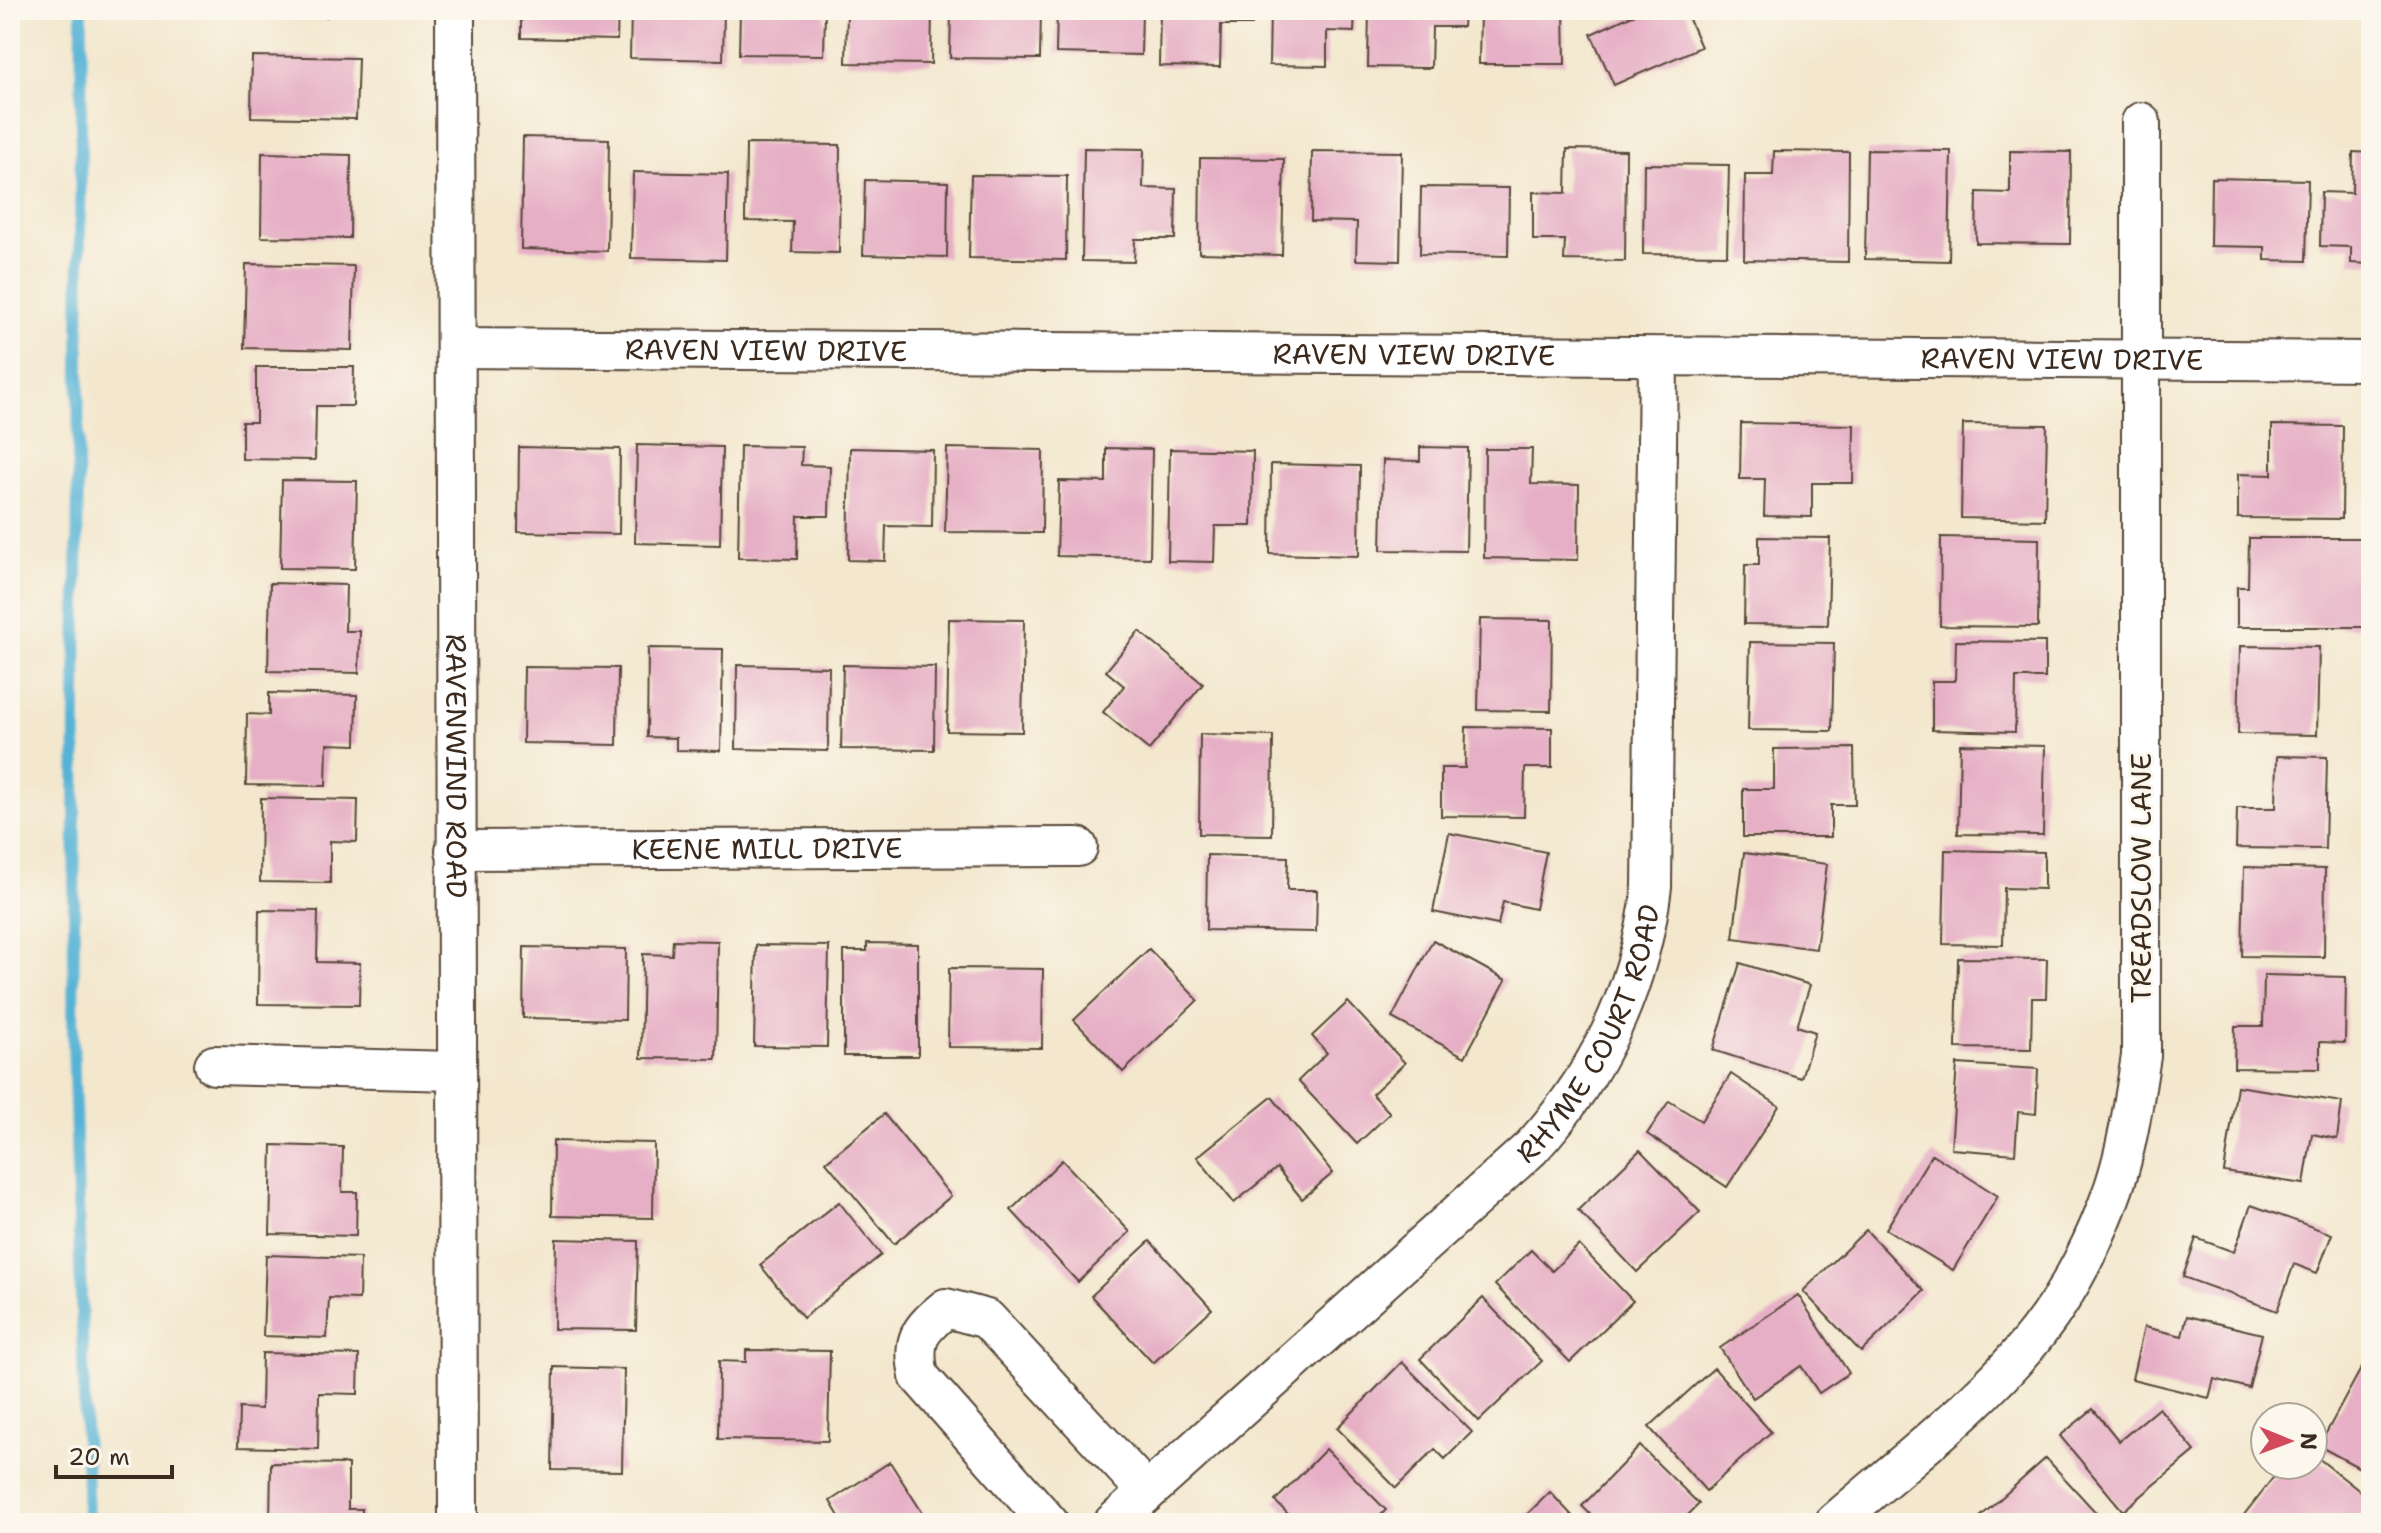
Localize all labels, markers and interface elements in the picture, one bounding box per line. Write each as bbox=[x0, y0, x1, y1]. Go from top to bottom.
street label: RAVEN VIEW DRIVE bbox=[625, 330, 907, 370]
street label: RAVEN VIEW DRIVE bbox=[1273, 335, 1555, 374]
street label: RAVEN VIEW DRIVE bbox=[1921, 339, 2203, 379]
street label: RAVENWIND ROAD bbox=[437, 634, 476, 898]
street label: TREADSLOW LANE bbox=[2122, 753, 2160, 1003]
street label: KEENE MILL DRIVE bbox=[631, 829, 903, 868]
street label: RHYME COURT ROAD bbox=[1508, 901, 1668, 1172]
north arrow bbox=[2249, 1401, 2329, 1481]
scale bar bbox=[56, 1429, 172, 1479]
text: N bbox=[2294, 1432, 2323, 1450]
text: 20 m bbox=[68, 1441, 130, 1473]

